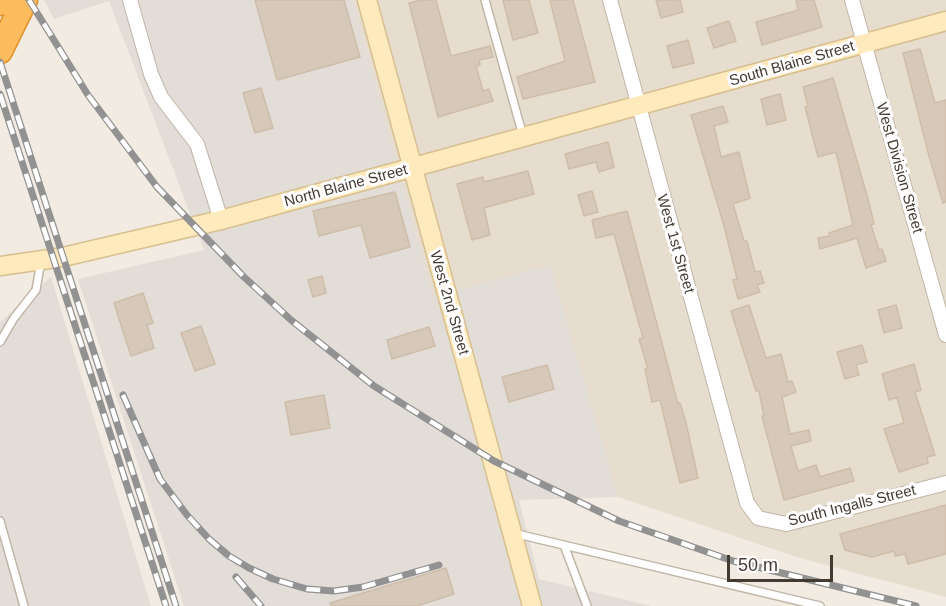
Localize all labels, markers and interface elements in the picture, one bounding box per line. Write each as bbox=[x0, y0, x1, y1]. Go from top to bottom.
street label: South Blaine Street bbox=[727, 38, 857, 90]
street label: West Division Street bbox=[872, 101, 926, 235]
street label: North Blaine Street bbox=[282, 161, 410, 211]
street label: West 1st Street bbox=[652, 192, 698, 296]
street label: West 2nd Street bbox=[426, 249, 472, 357]
street label: South Ingalls Street bbox=[786, 481, 918, 531]
scale bar bbox=[730, 543, 836, 581]
text: 50 m bbox=[738, 555, 778, 575]

